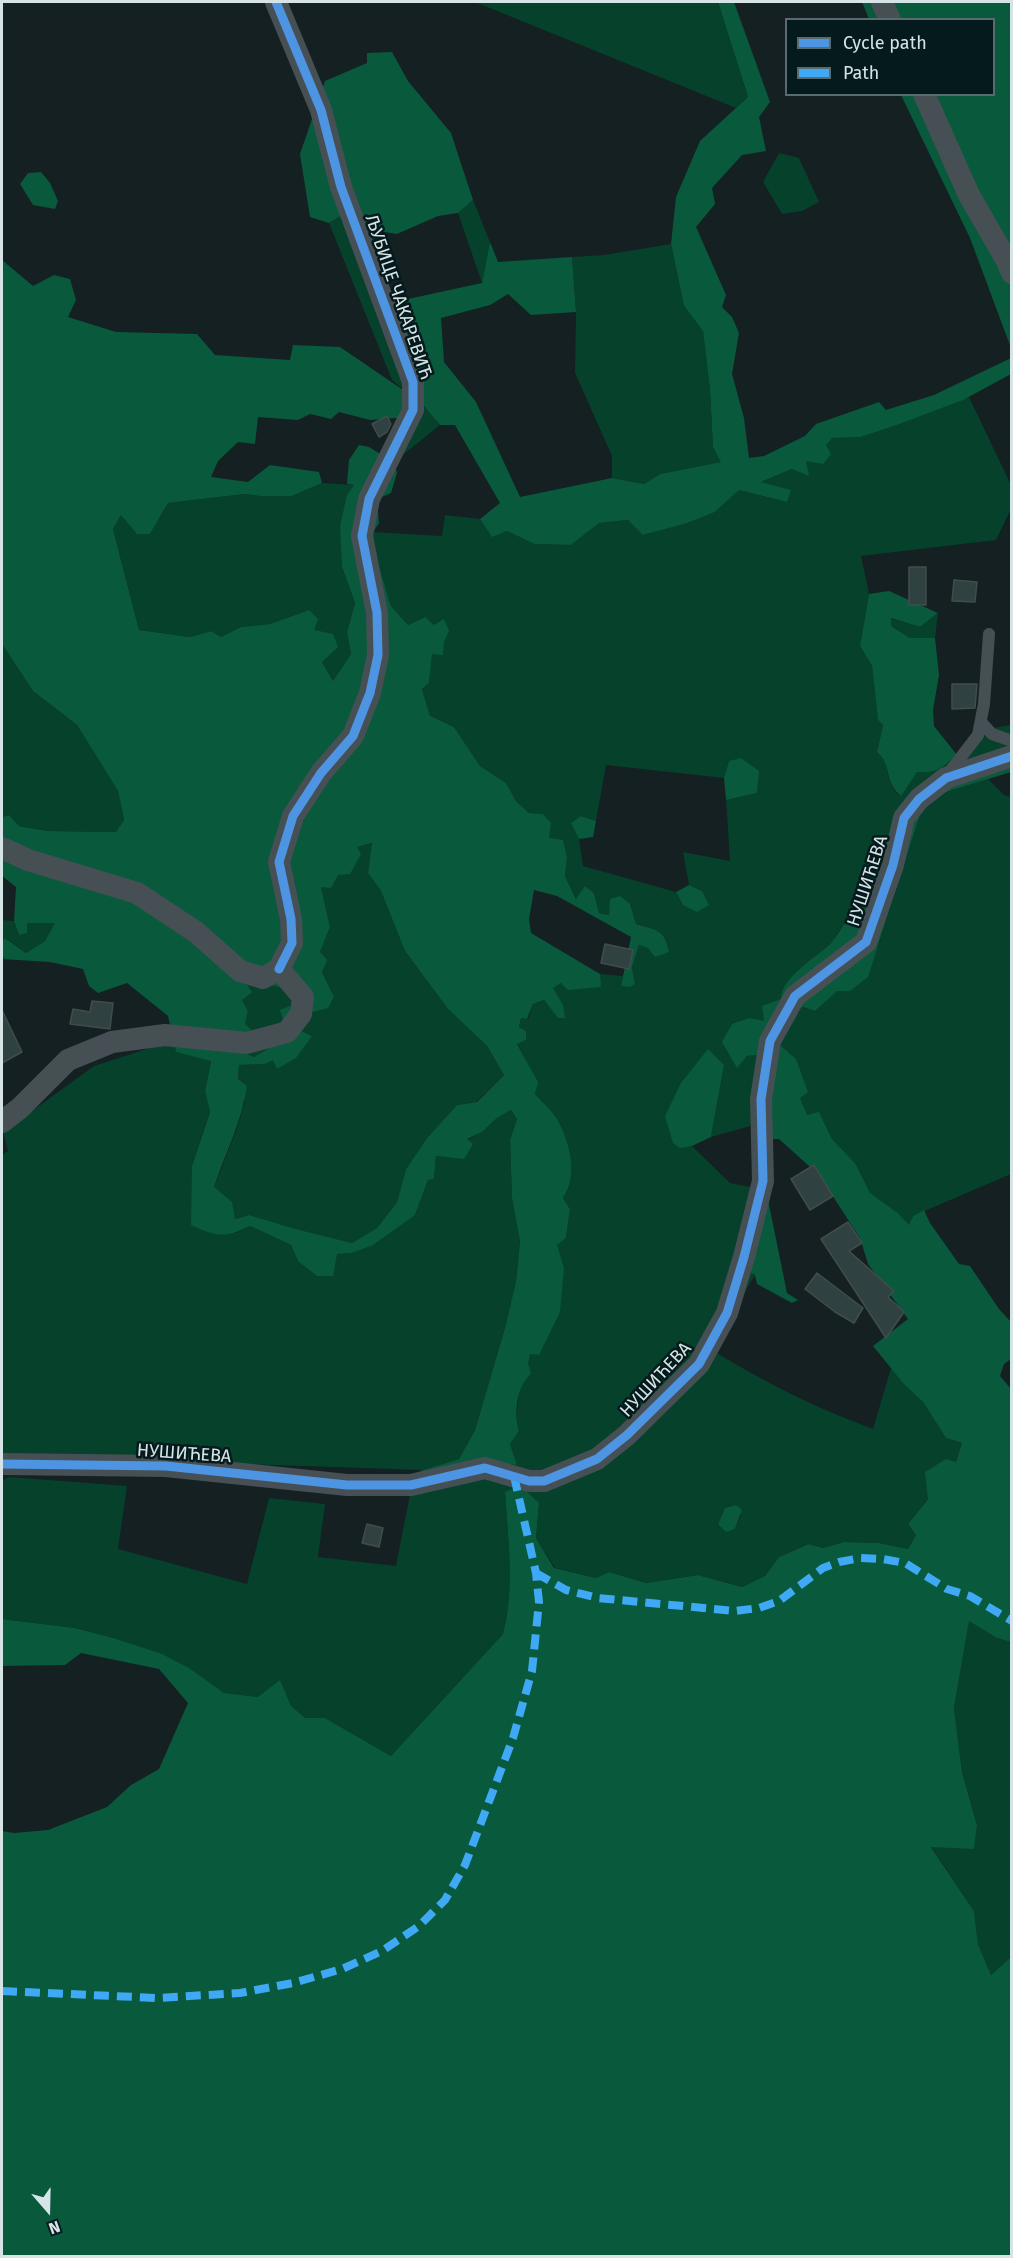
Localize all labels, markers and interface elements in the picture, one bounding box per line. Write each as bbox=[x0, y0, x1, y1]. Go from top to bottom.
legend bbox=[785, 18, 995, 96]
text: Cycle path bbox=[843, 32, 927, 54]
text: Path bbox=[843, 62, 879, 84]
street label: ЉУБИЦЕ ЧАКАРЕВИЋ bbox=[360, 212, 436, 382]
street label: НУШИЋЕВА bbox=[843, 833, 893, 929]
street label: НУШИЋЕВА bbox=[616, 1338, 696, 1422]
street label: НУШИЋЕВА bbox=[136, 1440, 232, 1468]
north arrow bbox=[18, 2180, 78, 2240]
text: N bbox=[46, 2217, 63, 2238]

